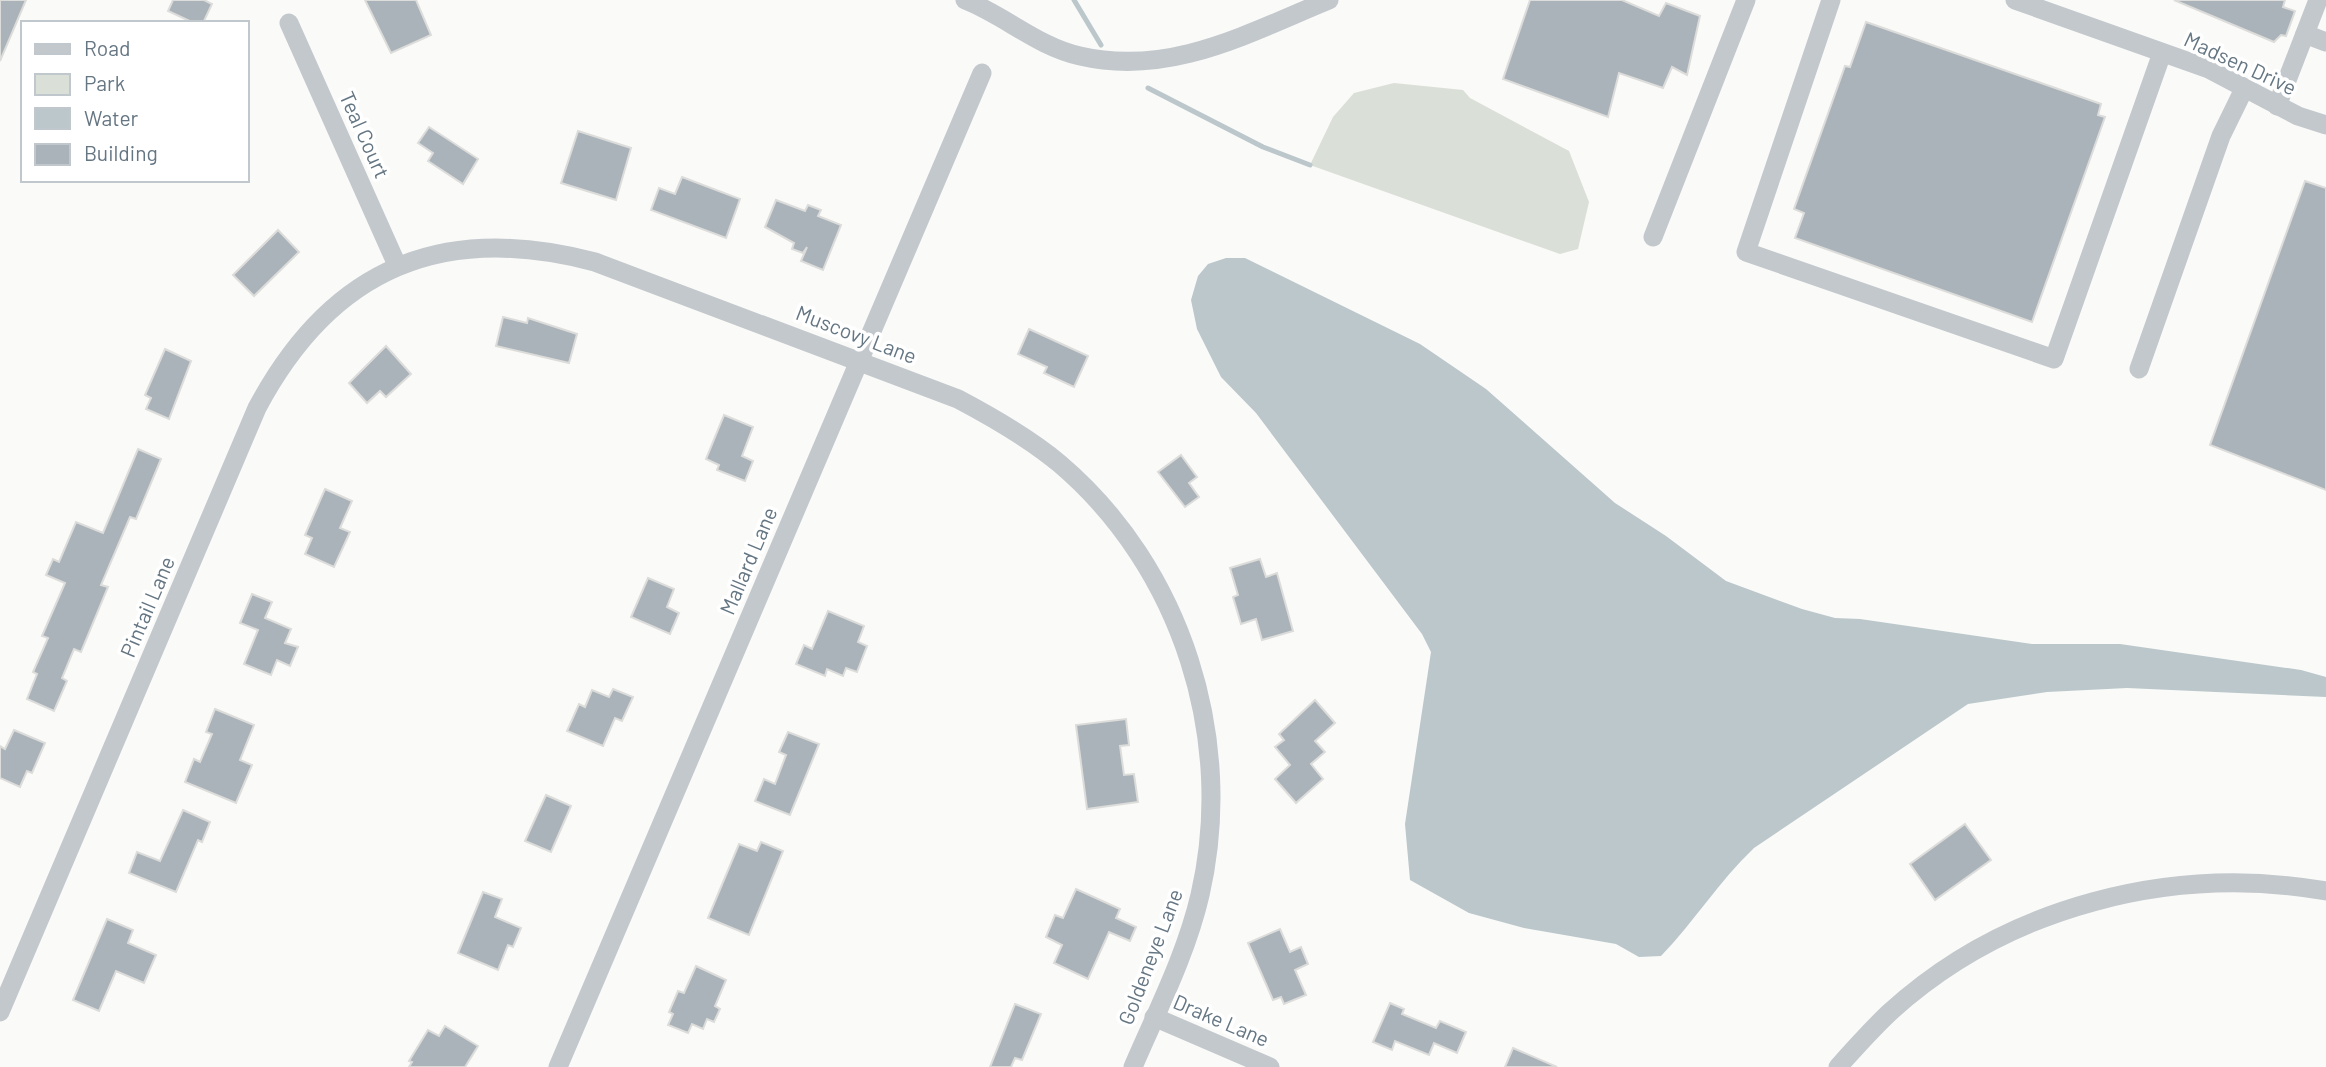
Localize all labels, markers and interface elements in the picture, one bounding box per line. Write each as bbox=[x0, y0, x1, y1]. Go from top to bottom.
legend bbox=[21, 21, 248, 182]
street label: Madsen Drive bbox=[2181, 26, 2301, 99]
text: Road bbox=[84, 35, 130, 60]
text: Park bbox=[84, 70, 125, 95]
street label: Teal Court bbox=[335, 87, 396, 182]
text: Water bbox=[84, 105, 139, 130]
text: Building bbox=[84, 140, 158, 165]
street label: Muscovy Lane bbox=[793, 299, 920, 368]
street label: Mallard Lane bbox=[714, 503, 781, 618]
street label: Pintail Lane bbox=[114, 552, 179, 660]
street label: Goldeneye Lane bbox=[1112, 885, 1187, 1028]
street label: Drake Lane bbox=[1170, 988, 1273, 1051]

